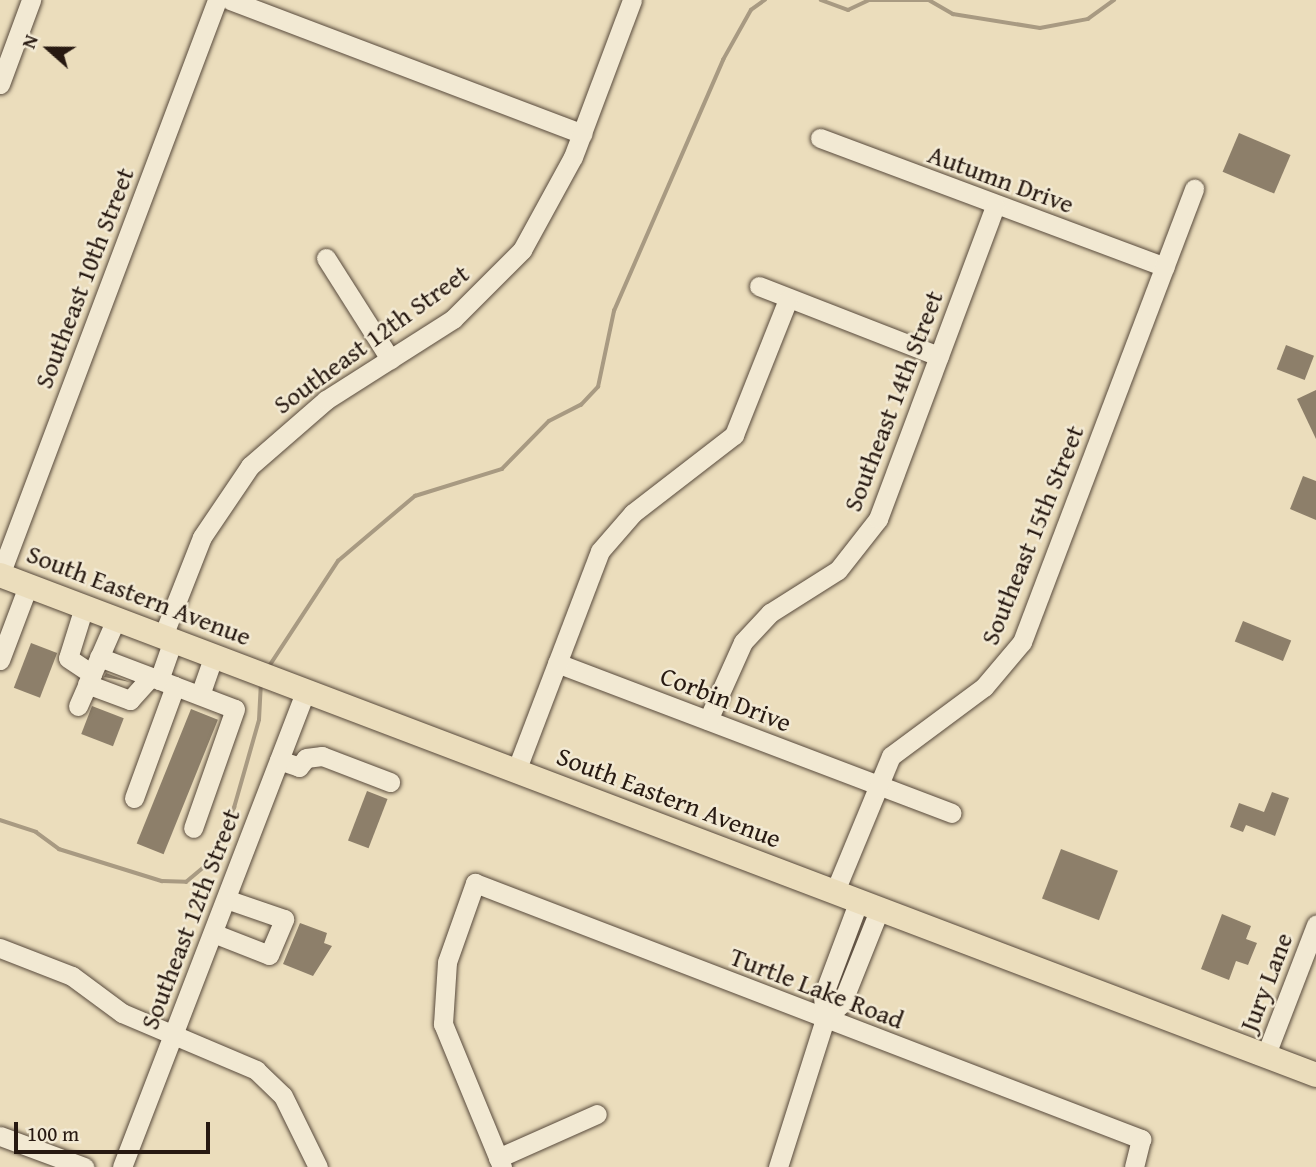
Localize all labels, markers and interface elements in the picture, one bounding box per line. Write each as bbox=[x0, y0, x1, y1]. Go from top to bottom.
north arrow bbox=[14, 14, 84, 84]
text: N bbox=[14, 31, 45, 52]
street label: Autumn Drive bbox=[924, 138, 1078, 220]
street label: Southeast 10th Street bbox=[28, 163, 140, 393]
street label: Southeast 12th Street bbox=[267, 258, 475, 420]
street label: Southeast 14th Street bbox=[837, 286, 949, 516]
street label: Southeast 15th Street bbox=[974, 421, 1090, 649]
street label: South Eastern Avenue bbox=[22, 538, 256, 652]
street label: Corbin Drive bbox=[656, 660, 796, 738]
street label: South Eastern Avenue bbox=[552, 740, 786, 854]
street label: Southeast 12th Street bbox=[134, 804, 246, 1034]
street label: Jury Lane bbox=[1233, 928, 1299, 1036]
street label: Turtle Lake Road bbox=[726, 941, 908, 1035]
scale bar bbox=[18, 1108, 214, 1152]
text: 100 m bbox=[27, 1118, 79, 1149]

